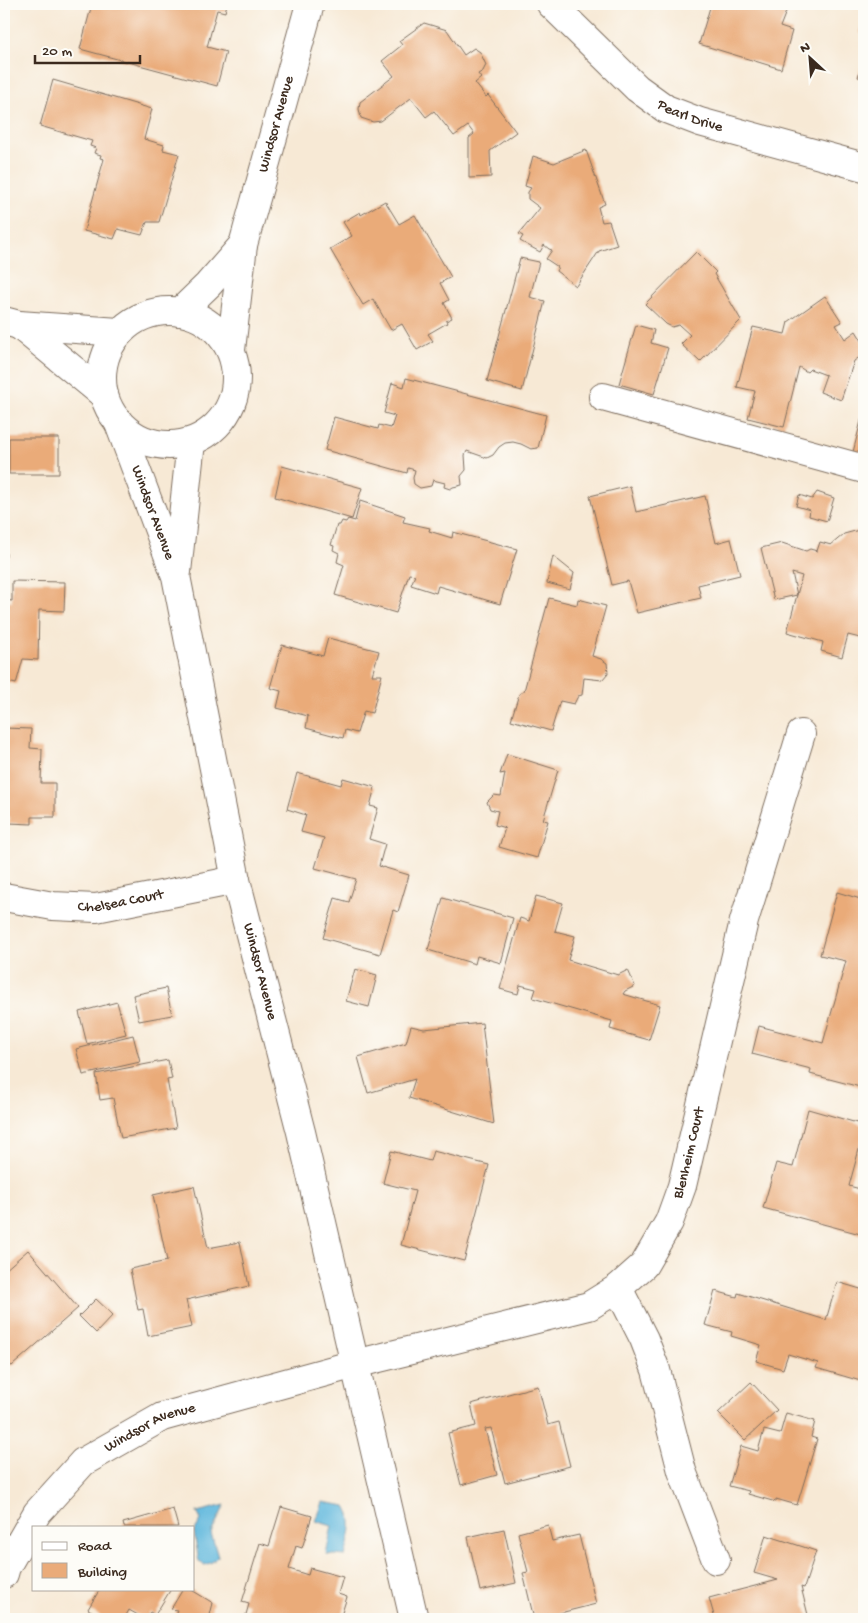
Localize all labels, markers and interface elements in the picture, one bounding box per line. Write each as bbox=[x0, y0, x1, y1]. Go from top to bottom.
scale bar bbox=[35, 32, 140, 64]
north arrow bbox=[786, 32, 836, 82]
text: N bbox=[798, 39, 813, 58]
text: 20 m bbox=[42, 43, 72, 61]
street label: Windsor Avenue bbox=[255, 74, 299, 175]
street label: Pearl Drive bbox=[652, 95, 725, 137]
street label: Windsor Avenue bbox=[127, 463, 178, 563]
street label: Chelsea Court bbox=[77, 885, 167, 917]
street label: Windsor Avenue bbox=[239, 921, 281, 1022]
street label: Blenheim Court bbox=[669, 1104, 710, 1202]
street label: Windsor Avenue bbox=[101, 1399, 198, 1457]
legend bbox=[32, 1526, 195, 1590]
text: Road bbox=[78, 1538, 112, 1556]
text: Building bbox=[77, 1564, 127, 1582]

